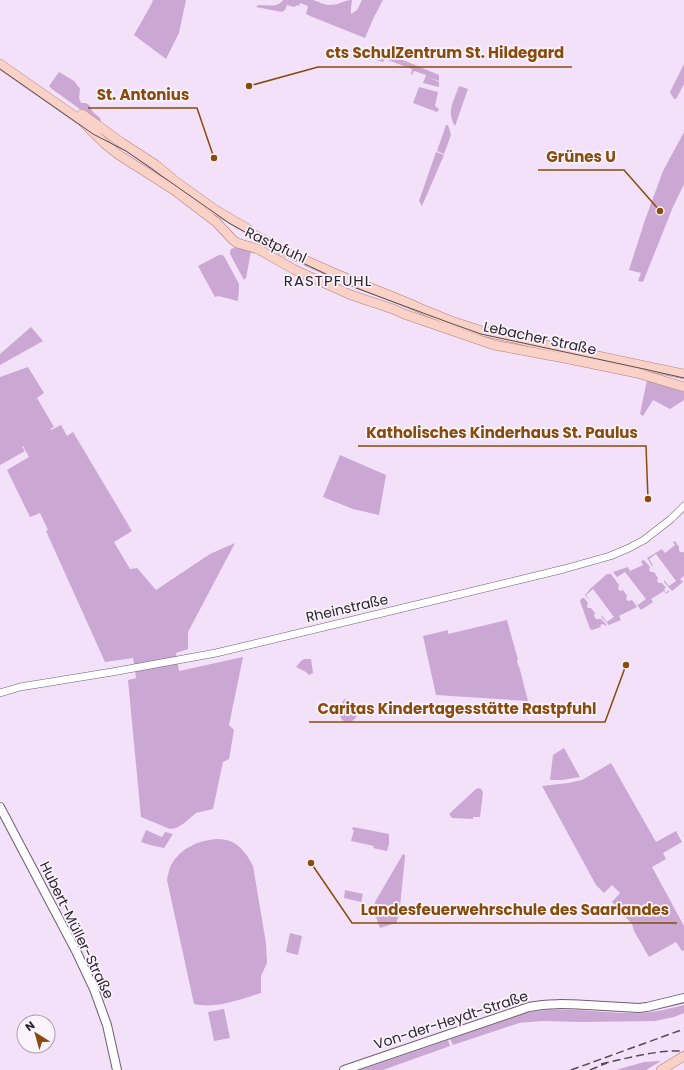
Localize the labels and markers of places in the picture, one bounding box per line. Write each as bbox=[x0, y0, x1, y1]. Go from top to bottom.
callout: cts SchulZentrum St. Hildegard bbox=[318, 40, 572, 67]
callout: St. Antonius bbox=[88, 81, 197, 108]
callout: Grünes U bbox=[538, 143, 624, 170]
callout: Katholisches Kinderhaus St. Paulus bbox=[358, 419, 646, 446]
callout: Caritas Kindertagesstätte Rastpfuhl bbox=[309, 695, 605, 722]
callout: Landesfeuerwehrschule des Saarlandes bbox=[352, 896, 677, 923]

